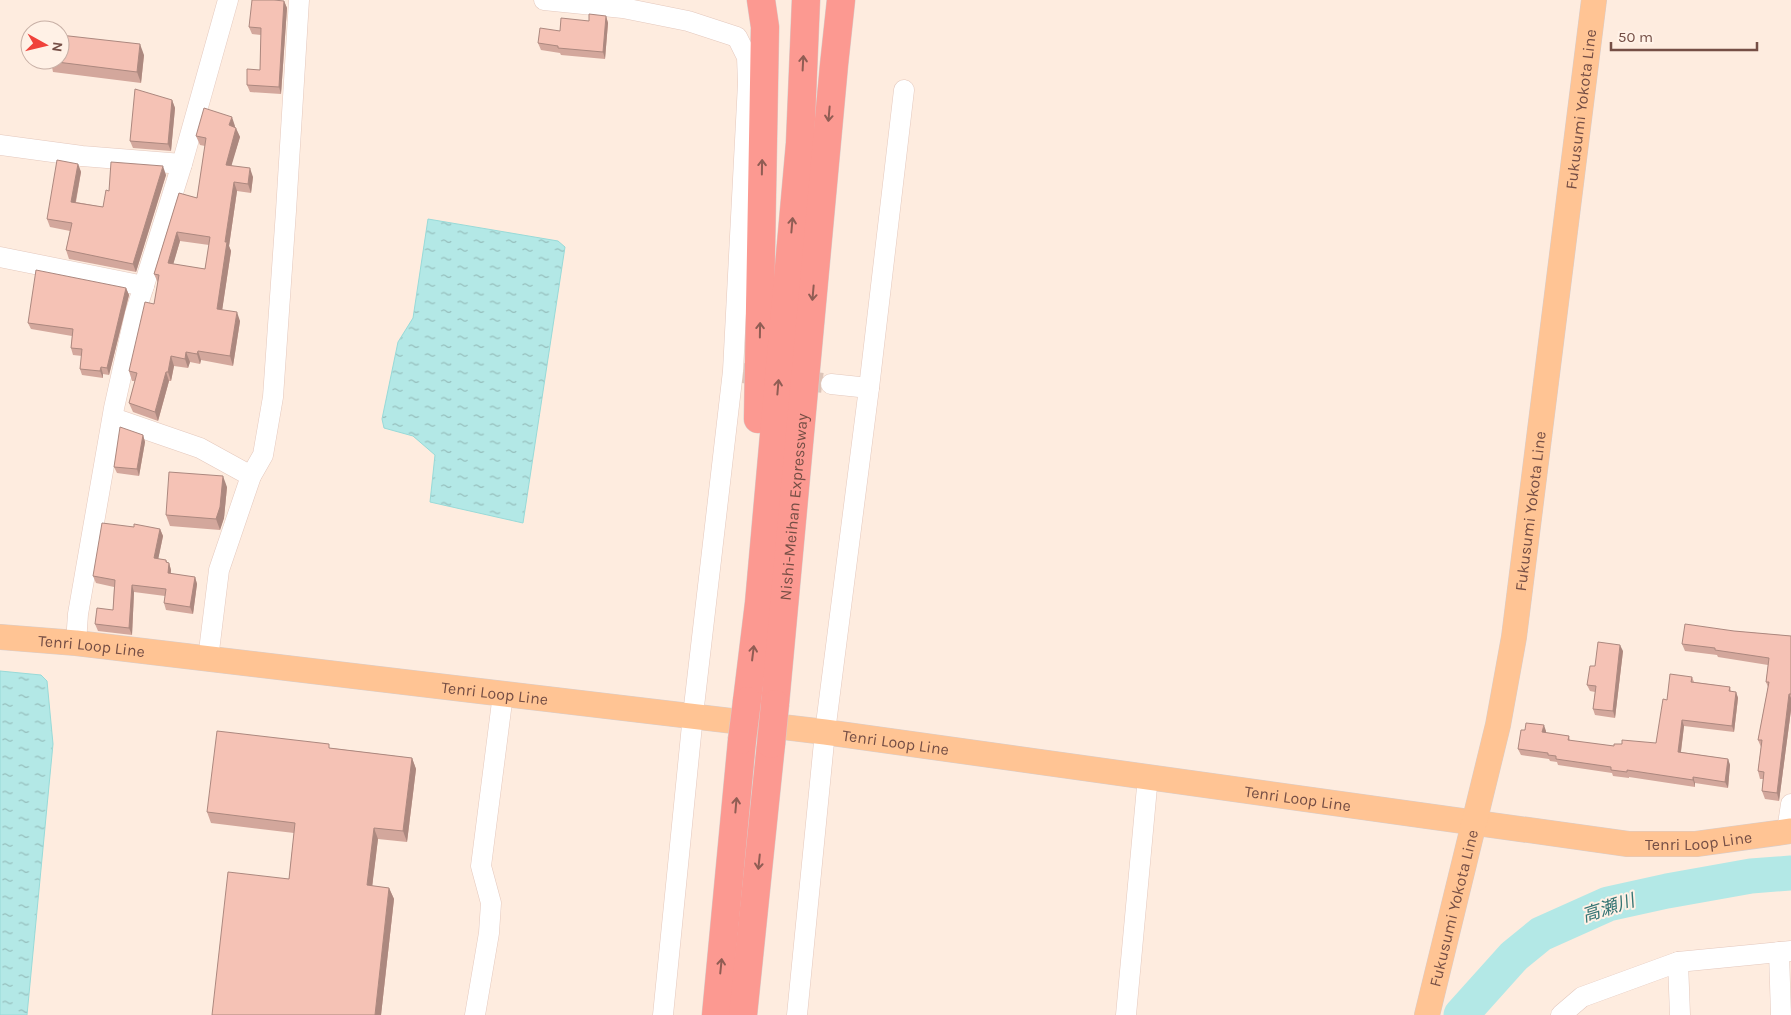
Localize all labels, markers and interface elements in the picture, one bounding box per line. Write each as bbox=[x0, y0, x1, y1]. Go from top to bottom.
north arrow bbox=[20, 20, 70, 70]
scale bar bbox=[1611, 20, 1757, 52]
street label: Fukusumi Yokota Line bbox=[1561, 28, 1600, 190]
text: 50 m bbox=[1618, 28, 1653, 46]
text: N bbox=[48, 41, 66, 53]
one-way arrow bbox=[799, 55, 808, 71]
one-way arrow bbox=[824, 105, 834, 121]
one-way arrow bbox=[757, 159, 767, 176]
one-way arrow bbox=[788, 217, 797, 233]
one-way arrow bbox=[808, 284, 818, 300]
one-way arrow bbox=[755, 322, 765, 338]
one-way arrow bbox=[773, 379, 783, 395]
street label: Nishi-Meihan Expressway bbox=[776, 412, 812, 601]
street label: Fukusumi Yokota Line bbox=[1511, 430, 1550, 592]
street label: Tenri Loop Line bbox=[37, 631, 146, 661]
one-way arrow bbox=[748, 645, 758, 661]
street label: Tenri Loop Line bbox=[440, 677, 549, 709]
street label: Tenri Loop Line bbox=[841, 726, 950, 759]
street label: Tenri Loop Line bbox=[1243, 782, 1352, 815]
one-way arrow bbox=[732, 797, 741, 813]
street label: Tenri Loop Line bbox=[1645, 827, 1753, 854]
street label: Fukusumi Yokota Line bbox=[1425, 828, 1482, 989]
one-way arrow bbox=[754, 854, 764, 870]
water label: 高瀬川 bbox=[1579, 889, 1639, 927]
one-way arrow bbox=[716, 959, 726, 975]

